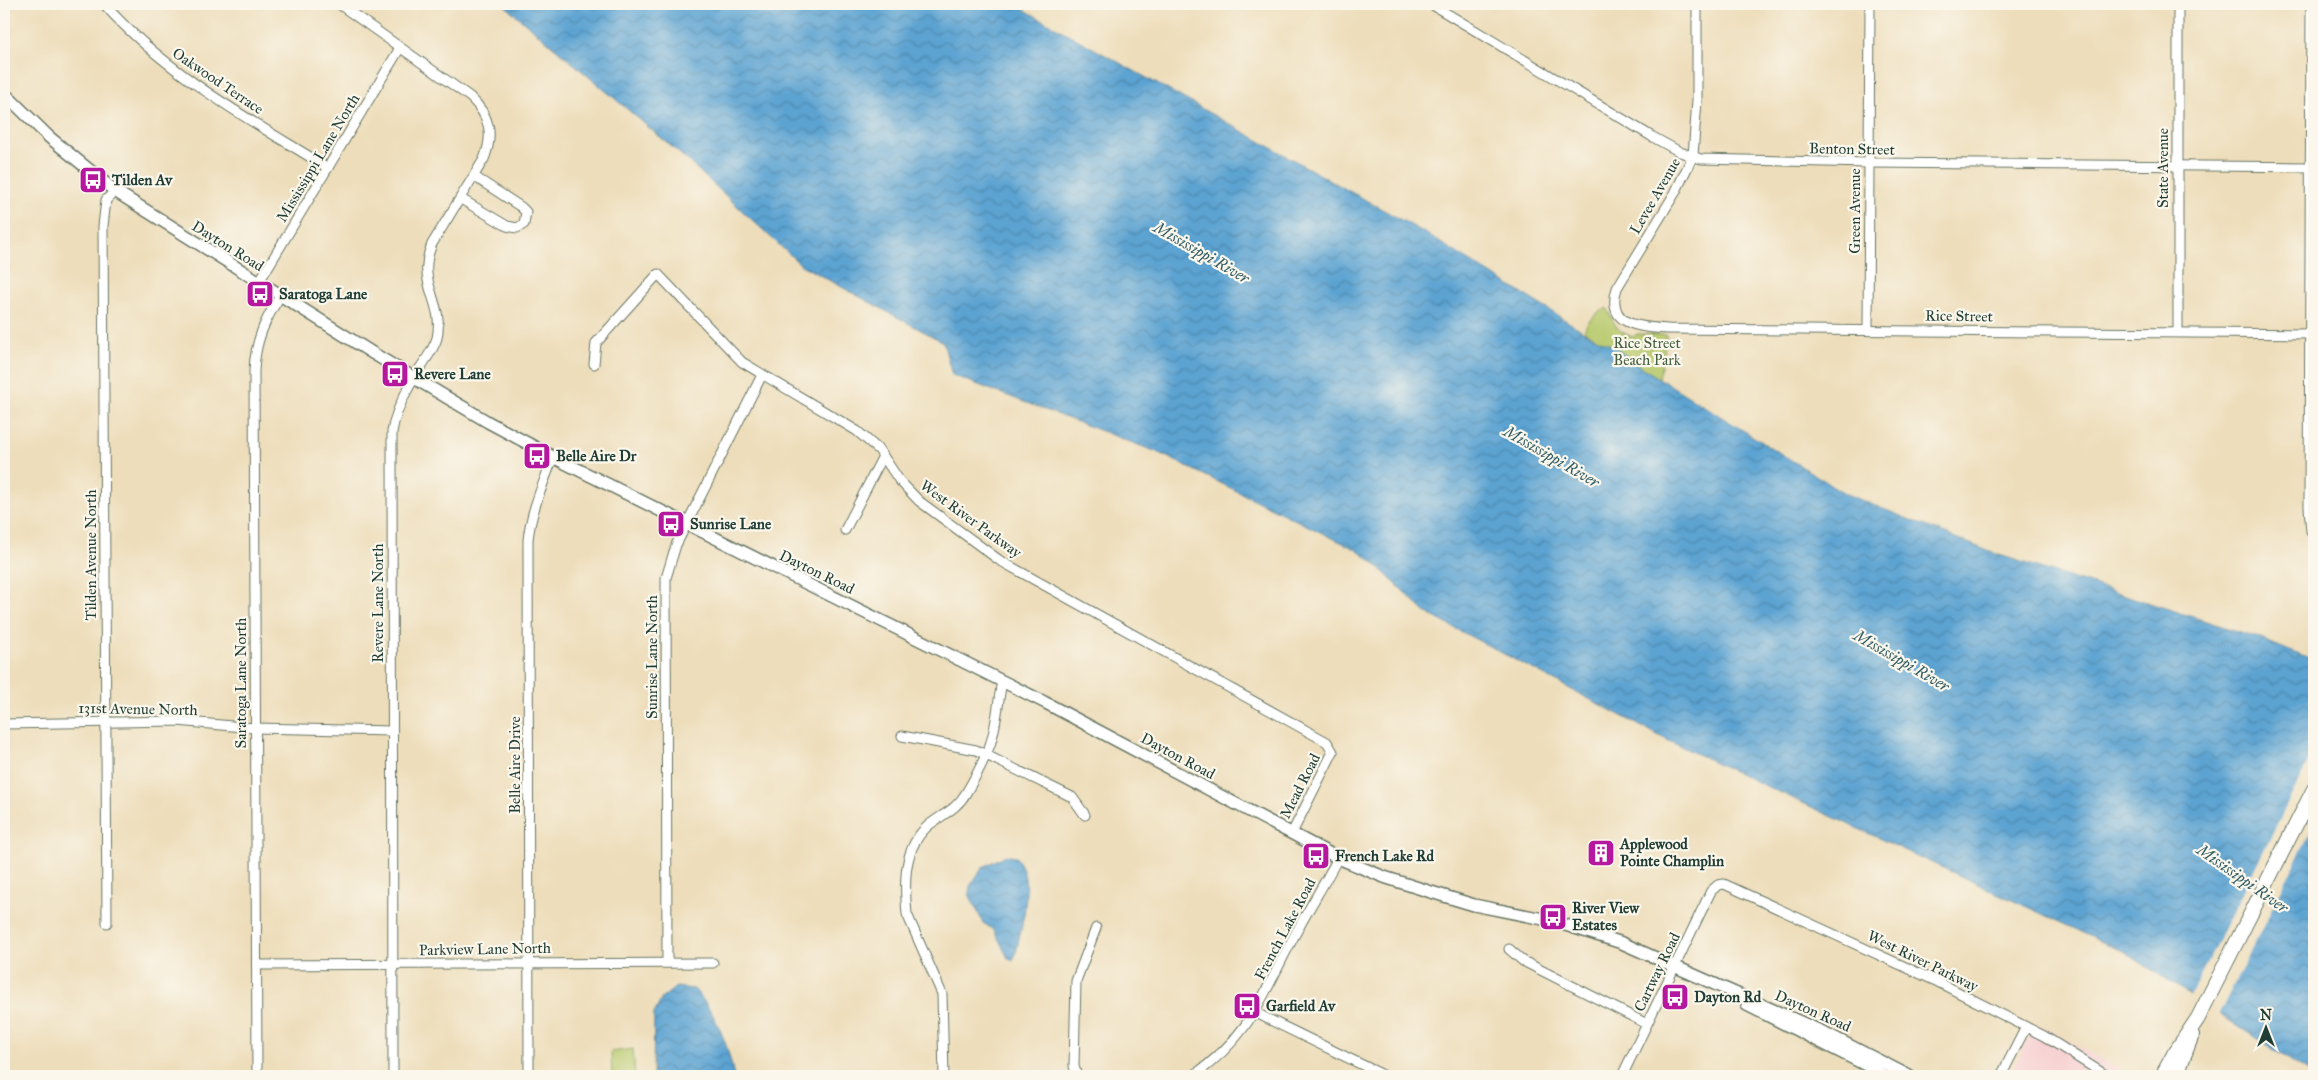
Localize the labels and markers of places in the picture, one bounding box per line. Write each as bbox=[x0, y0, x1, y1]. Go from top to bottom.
bus stop icon: Tilden Av bbox=[78, 165, 108, 195]
place label: Tilden Av bbox=[111, 171, 173, 189]
bus stop icon: Saratoga Lane bbox=[245, 279, 275, 309]
place label: Saratoga Lane bbox=[279, 285, 368, 304]
bus stop icon: Revere Lane bbox=[380, 359, 410, 389]
place label: Revere Lane bbox=[414, 365, 491, 383]
bus stop icon: Belle Aire Dr bbox=[522, 441, 552, 471]
place label: Belle Aire Dr bbox=[556, 447, 637, 465]
bus stop icon: Sunrise Lane bbox=[656, 509, 686, 539]
place label: Sunrise Lane bbox=[690, 515, 772, 533]
place label: Applewood Pointe Champlin bbox=[1619, 835, 1725, 871]
building icon: Applewood Pointe Champlin bbox=[1586, 838, 1616, 868]
bus stop icon: French Lake Rd bbox=[1301, 841, 1331, 871]
place label: French Lake Rd bbox=[1335, 847, 1434, 865]
place label: River View Estates bbox=[1572, 899, 1640, 934]
bus stop icon: River View Estates bbox=[1538, 902, 1568, 932]
bus stop icon: Dayton Rd bbox=[1660, 982, 1690, 1012]
place label: Dayton Rd bbox=[1694, 988, 1762, 1007]
bus stop icon: Garfield Av bbox=[1232, 991, 1262, 1021]
place label: Garfield Av bbox=[1266, 997, 1336, 1015]

